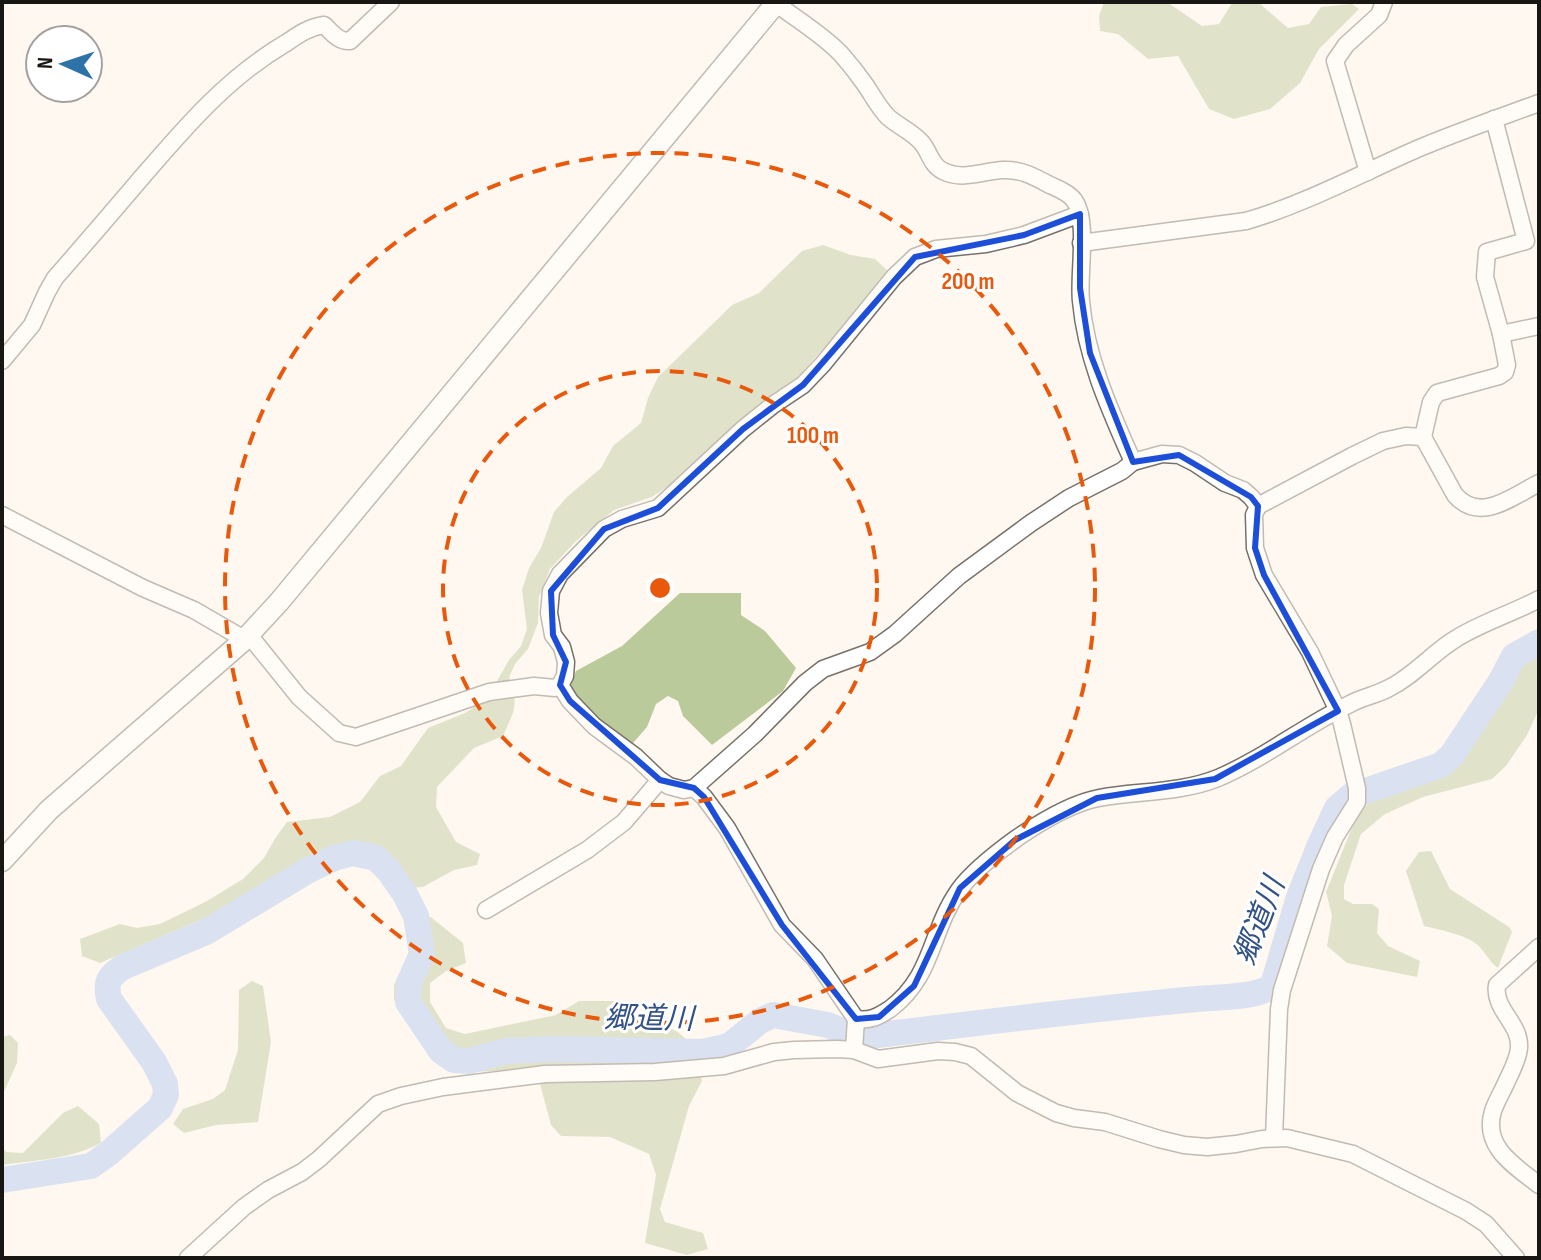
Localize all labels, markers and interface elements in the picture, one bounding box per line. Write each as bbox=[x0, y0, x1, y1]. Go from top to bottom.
north arrow bbox=[24, 24, 104, 104]
text: N bbox=[32, 56, 59, 70]
text: 200 m bbox=[941, 267, 995, 296]
text: 100 m bbox=[787, 421, 839, 450]
centre of rings bbox=[646, 574, 674, 602]
water label: 郷道川 bbox=[1227, 870, 1294, 970]
water label: 郷道川 bbox=[604, 1000, 697, 1038]

